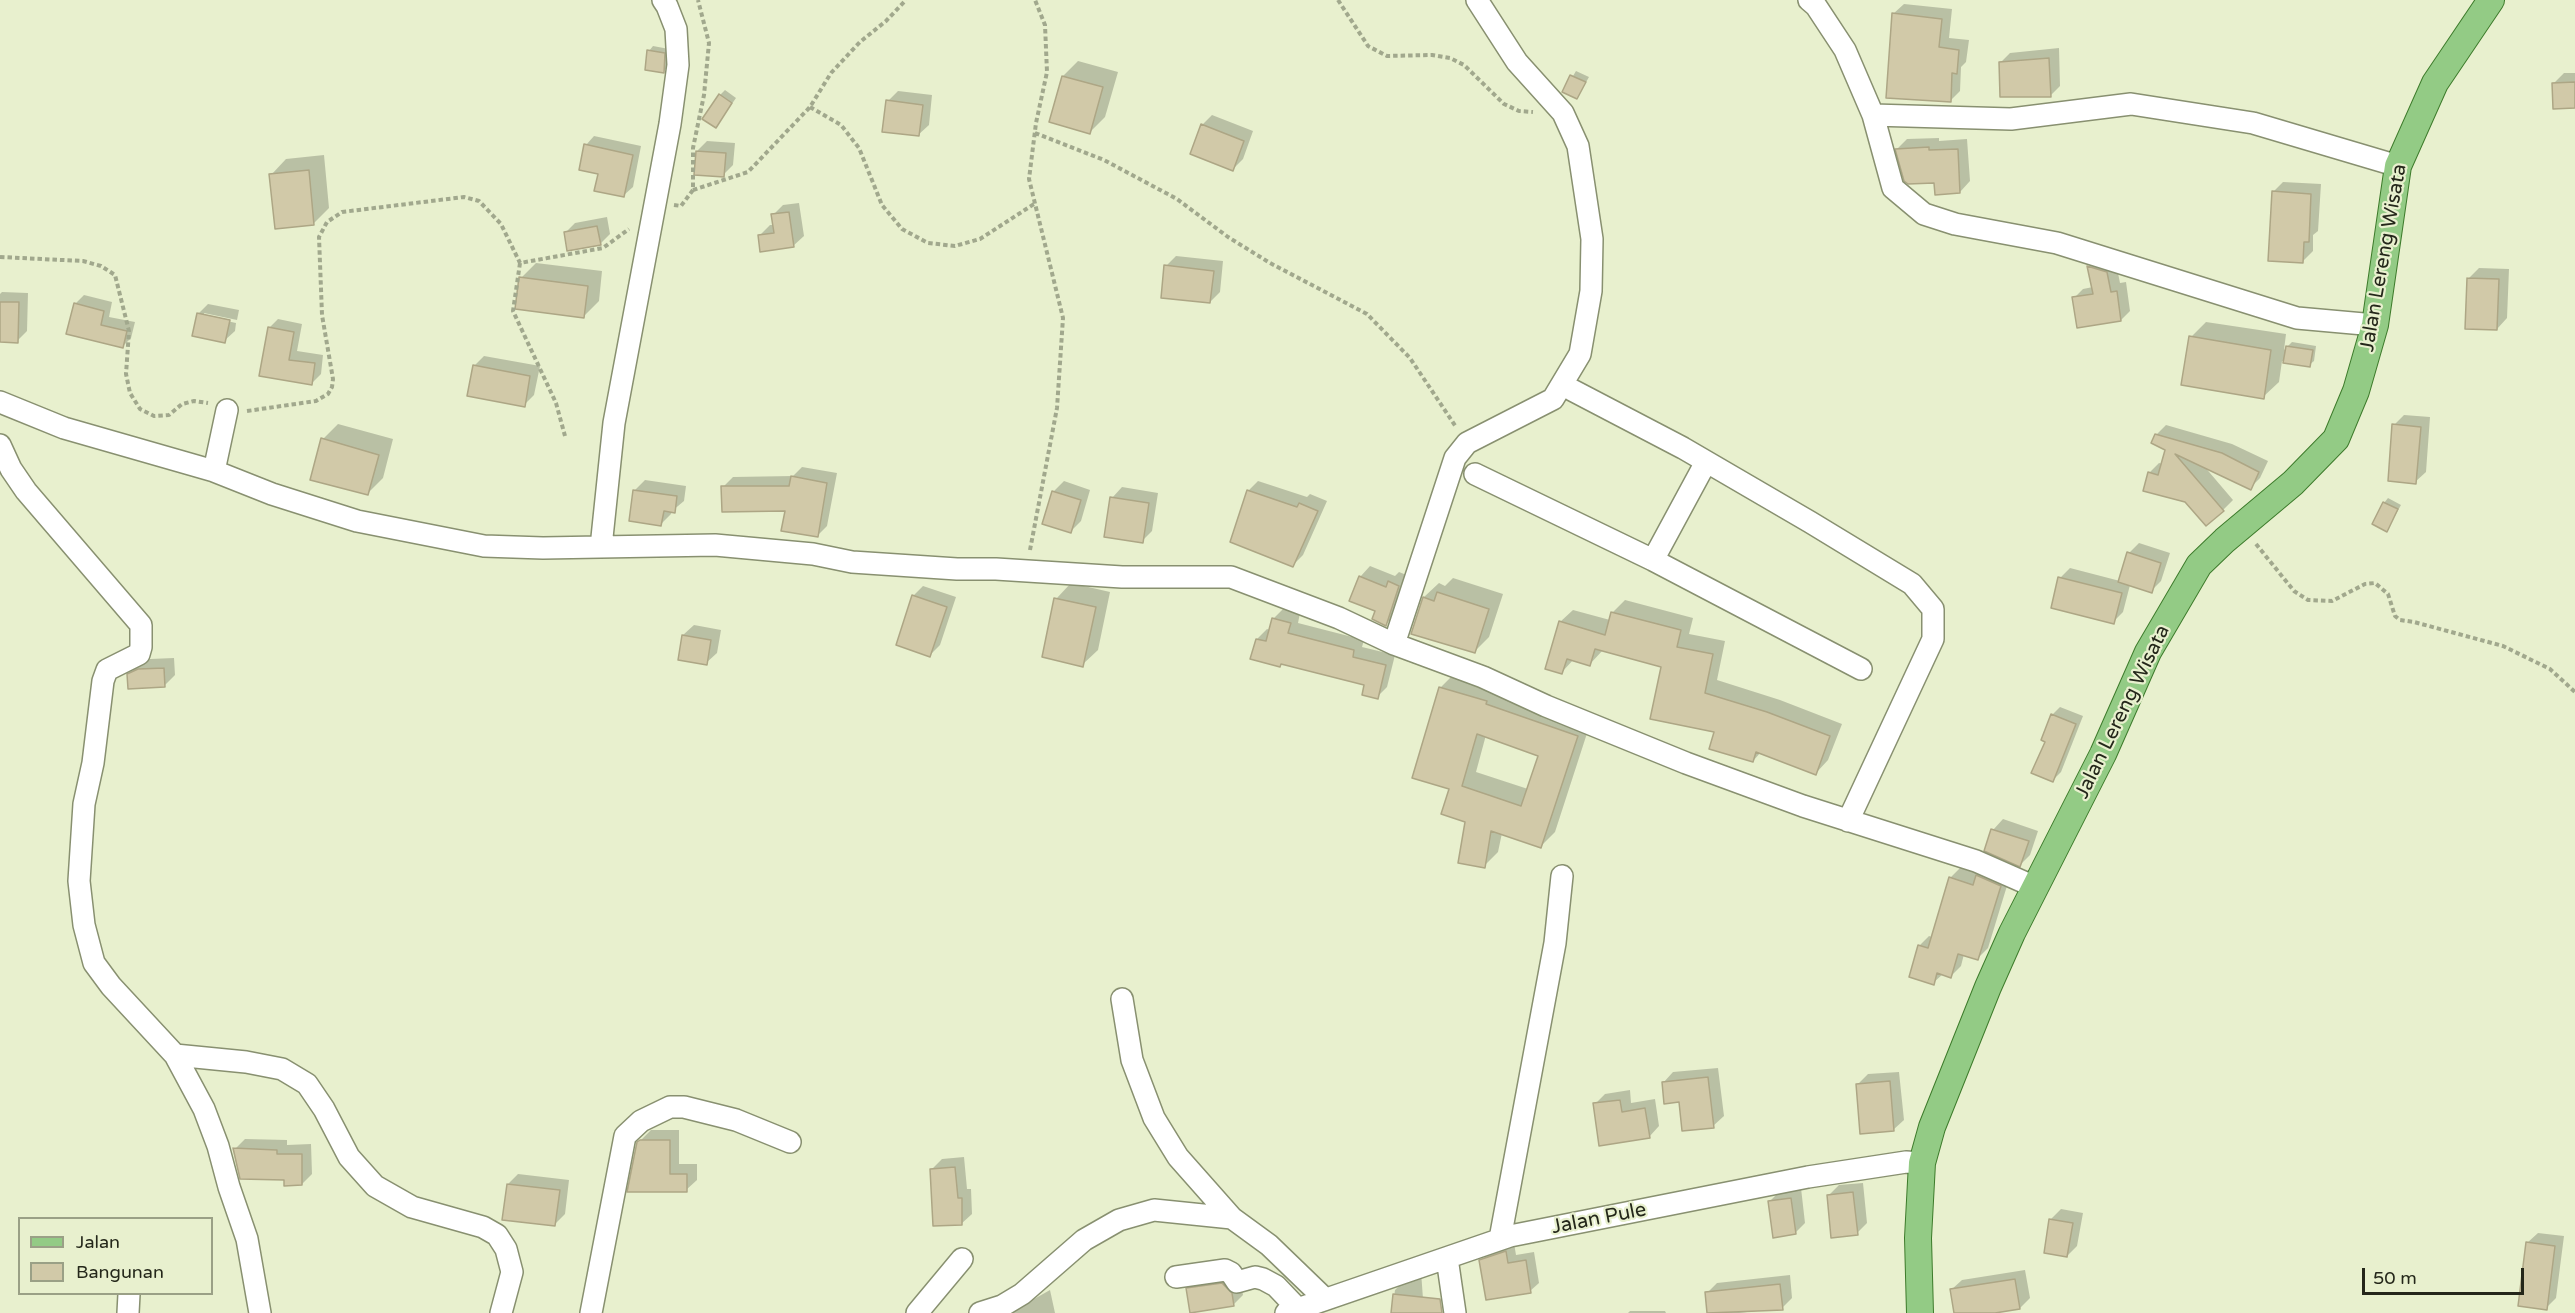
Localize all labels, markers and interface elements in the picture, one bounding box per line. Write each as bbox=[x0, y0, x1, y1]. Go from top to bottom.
street label: Jalan Lereng Wisata bbox=[2356, 162, 2412, 354]
street label: Jalan Lereng Wisata bbox=[2071, 621, 2175, 803]
street label: Jalan Pule bbox=[1550, 1198, 1648, 1240]
legend bbox=[18, 1217, 213, 1295]
text: Jalan bbox=[76, 1231, 120, 1253]
scale bar bbox=[2365, 1256, 2527, 1294]
text: Bangunan bbox=[76, 1261, 164, 1283]
text: 50 m bbox=[2373, 1267, 2417, 1289]

